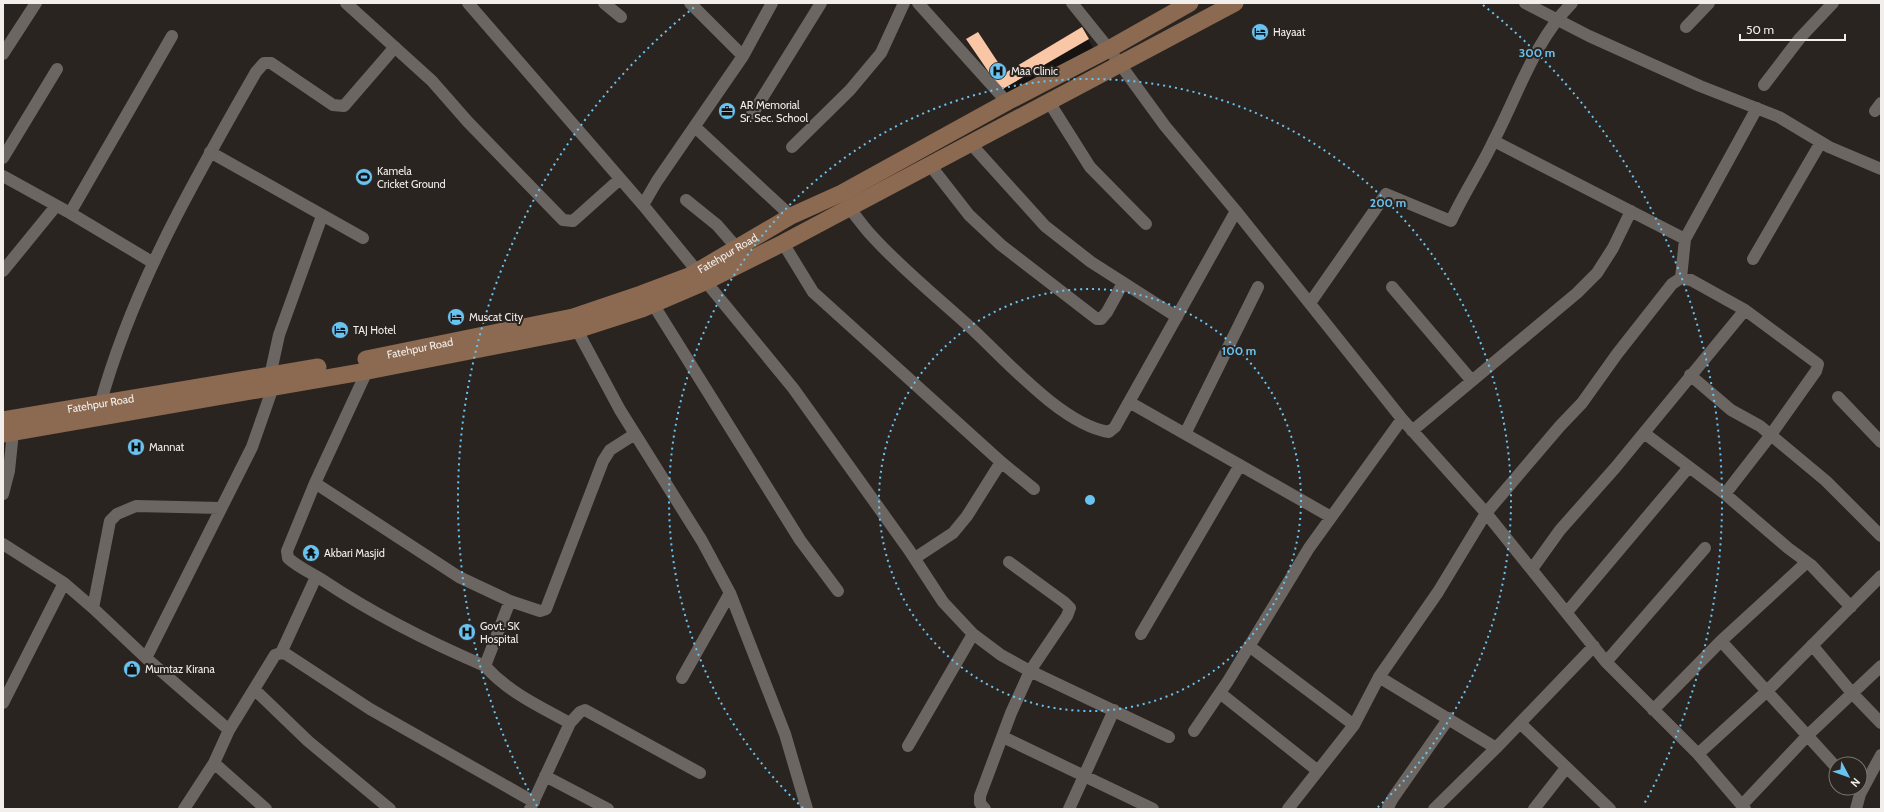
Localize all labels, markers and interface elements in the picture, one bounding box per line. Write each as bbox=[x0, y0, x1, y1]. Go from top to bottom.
scale bar bbox=[1740, 16, 1845, 42]
hotel icon: Hayaat bbox=[1250, 22, 1270, 42]
text: 50 m bbox=[1746, 22, 1774, 37]
place label: Hayaat bbox=[1273, 25, 1306, 39]
text: 300 m bbox=[1519, 45, 1555, 60]
hospital icon: Maa Clinic bbox=[988, 61, 1008, 81]
place label: Maa Clinic bbox=[1011, 64, 1058, 78]
place label: AR Memorial Sr. Sec. School bbox=[740, 98, 809, 125]
office icon: AR Memorial Sr. Sec. School bbox=[717, 101, 737, 121]
place label: Kamela Cricket Ground bbox=[377, 164, 446, 191]
sports icon: Kamela Cricket Ground bbox=[354, 167, 374, 187]
text: 200 m bbox=[1370, 195, 1406, 210]
street label: Fatehpur Road bbox=[695, 230, 760, 276]
hotel icon: Muscat City bbox=[446, 307, 466, 327]
place label: Muscat City bbox=[469, 310, 524, 324]
hotel icon: TAJ Hotel bbox=[330, 320, 350, 340]
place label: TAJ Hotel bbox=[353, 323, 396, 337]
street label: Fatehpur Road bbox=[386, 335, 454, 362]
text: 100 m bbox=[1222, 343, 1256, 358]
street label: Fatehpur Road bbox=[66, 391, 135, 416]
hospital icon: Mannat bbox=[126, 437, 146, 457]
place label: Mannat bbox=[149, 440, 185, 454]
centre of rings bbox=[1083, 493, 1097, 507]
temple icon: Akbari Masjid bbox=[301, 543, 321, 563]
place label: Akbari Masjid bbox=[324, 546, 385, 560]
place label: Govt. SK Hospital bbox=[480, 619, 521, 646]
hospital icon: Govt. SK Hospital bbox=[457, 622, 477, 642]
shop icon: Mumtaz Kirana bbox=[122, 659, 142, 679]
place label: Mumtaz Kirana bbox=[145, 662, 215, 676]
north arrow bbox=[1828, 756, 1868, 796]
text: N bbox=[1848, 775, 1863, 790]

